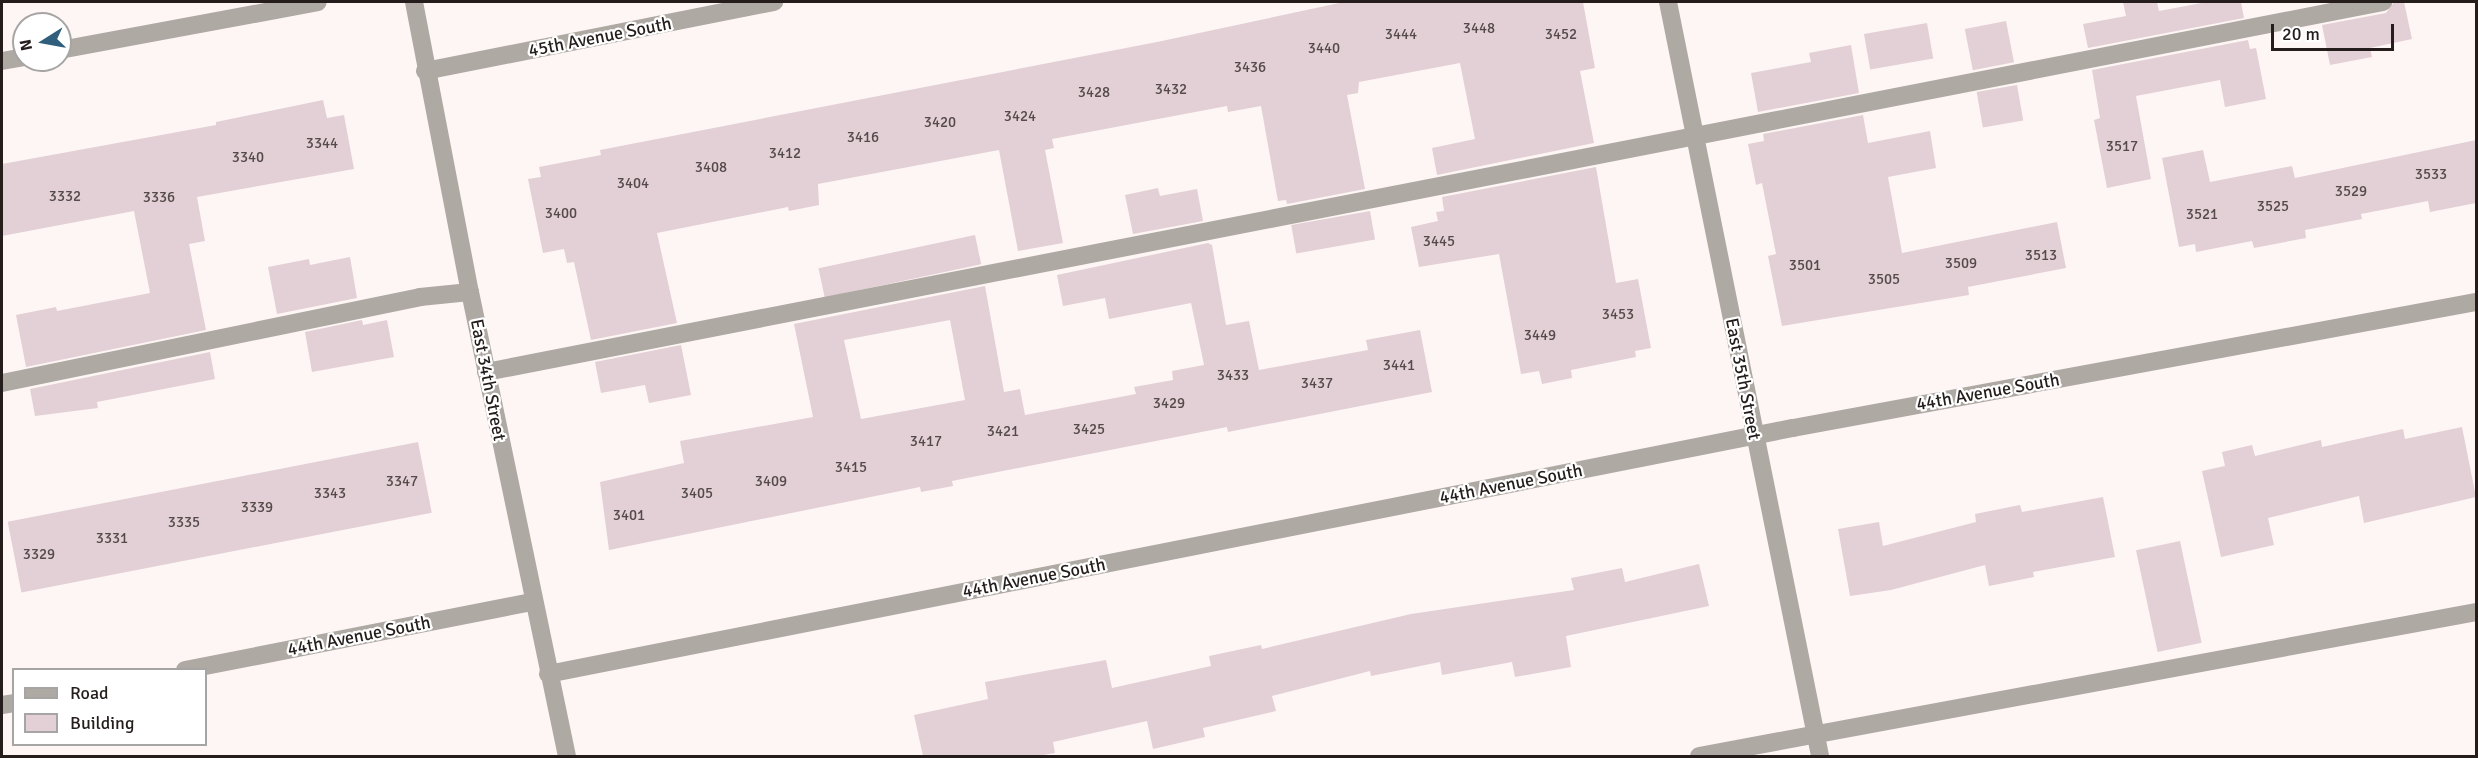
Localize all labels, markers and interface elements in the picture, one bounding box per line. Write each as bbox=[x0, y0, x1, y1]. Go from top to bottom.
north arrow bbox=[12, 12, 72, 72]
scale bar bbox=[2274, 12, 2397, 50]
street label: 45th Avenue South bbox=[527, 13, 673, 61]
house number: 3448 bbox=[1463, 20, 1495, 38]
text: 20 m bbox=[2282, 23, 2320, 45]
house number: 3444 bbox=[1385, 26, 1417, 44]
house number: 3452 bbox=[1545, 26, 1577, 44]
text: N bbox=[15, 38, 37, 52]
house number: 3440 bbox=[1308, 40, 1340, 58]
house number: 3436 bbox=[1234, 59, 1266, 77]
house number: 3432 bbox=[1155, 81, 1187, 99]
house number: 3428 bbox=[1078, 84, 1110, 102]
house number: 3424 bbox=[1004, 108, 1036, 126]
house number: 3420 bbox=[924, 114, 956, 132]
house number: 3416 bbox=[847, 129, 879, 147]
house number: 3344 bbox=[306, 135, 338, 153]
house number: 3517 bbox=[2106, 138, 2138, 156]
house number: 3412 bbox=[769, 145, 801, 163]
house number: 3340 bbox=[232, 149, 264, 167]
house number: 3408 bbox=[695, 159, 727, 177]
house number: 3533 bbox=[2415, 166, 2447, 184]
house number: 3404 bbox=[617, 175, 649, 193]
house number: 3529 bbox=[2335, 183, 2367, 201]
house number: 3332 bbox=[49, 188, 81, 206]
house number: 3336 bbox=[143, 189, 175, 207]
house number: 3525 bbox=[2257, 198, 2289, 216]
house number: 3400 bbox=[545, 205, 577, 223]
house number: 3521 bbox=[2186, 206, 2218, 224]
house number: 3445 bbox=[1423, 233, 1455, 251]
house number: 3513 bbox=[2025, 247, 2057, 265]
house number: 3509 bbox=[1945, 255, 1977, 273]
house number: 3501 bbox=[1789, 257, 1821, 275]
house number: 3505 bbox=[1868, 271, 1900, 289]
house number: 3453 bbox=[1602, 306, 1634, 324]
street label: East 35th Street bbox=[1721, 316, 1765, 442]
street label: East 34th Street bbox=[466, 317, 510, 443]
house number: 3449 bbox=[1524, 327, 1556, 345]
house number: 3441 bbox=[1383, 357, 1415, 375]
house number: 3433 bbox=[1217, 367, 1249, 385]
street label: 44th Avenue South bbox=[1915, 369, 2061, 415]
house number: 3437 bbox=[1301, 375, 1333, 393]
house number: 3429 bbox=[1153, 395, 1185, 413]
house number: 3425 bbox=[1073, 421, 1105, 439]
house number: 3421 bbox=[987, 423, 1019, 441]
house number: 3417 bbox=[910, 433, 942, 451]
house number: 3415 bbox=[835, 459, 867, 477]
street label: 44th Avenue South bbox=[1438, 460, 1584, 508]
house number: 3347 bbox=[386, 473, 418, 491]
house number: 3409 bbox=[755, 473, 787, 491]
house number: 3343 bbox=[314, 485, 346, 503]
house number: 3405 bbox=[681, 485, 713, 503]
house number: 3339 bbox=[241, 499, 273, 517]
house number: 3401 bbox=[613, 507, 645, 525]
house number: 3335 bbox=[168, 514, 200, 532]
house number: 3331 bbox=[96, 530, 128, 548]
house number: 3329 bbox=[23, 546, 55, 564]
street label: 44th Avenue South bbox=[961, 554, 1107, 602]
street label: 44th Avenue South bbox=[286, 612, 432, 660]
legend bbox=[12, 668, 207, 746]
text: Road bbox=[70, 682, 109, 704]
text: Building bbox=[70, 712, 134, 734]

